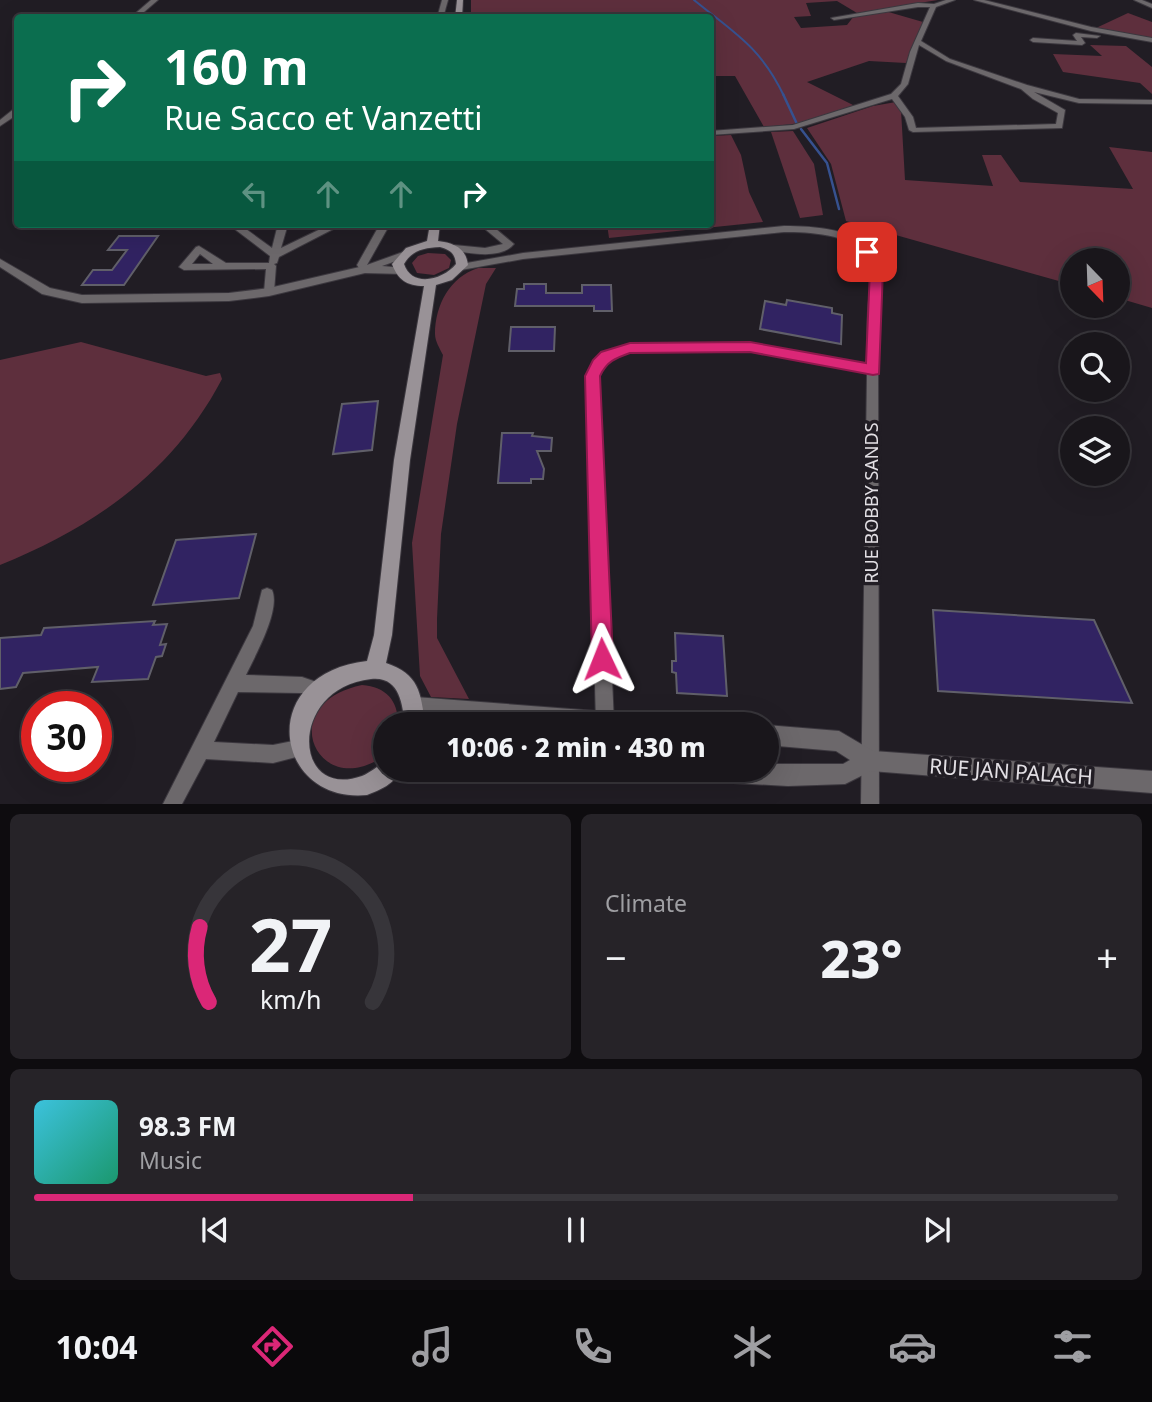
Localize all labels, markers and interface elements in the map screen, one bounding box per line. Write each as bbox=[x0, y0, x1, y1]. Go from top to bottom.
text: 160 m bbox=[164, 33, 309, 99]
icon: right bbox=[49, 42, 140, 133]
text: Rue Sacco et Vanzetti bbox=[164, 96, 483, 139]
icon: left bbox=[236, 175, 274, 213]
icon: ahead bbox=[309, 175, 347, 213]
icon: ahead bbox=[382, 175, 420, 213]
icon: right bbox=[455, 175, 493, 213]
pin bbox=[837, 222, 897, 282]
icon: arrive bbox=[848, 233, 886, 271]
north arrow bbox=[1060, 248, 1130, 318]
map controls bbox=[1060, 248, 1130, 486]
button: search bbox=[1060, 332, 1130, 402]
button: layers bbox=[1060, 416, 1130, 486]
street label: RUE BOBBY SANDS bbox=[859, 422, 883, 584]
position arrow bbox=[565, 622, 639, 696]
speed limit sign: 30 bbox=[21, 691, 112, 782]
text: 10:06 · 2 min · 430 m bbox=[446, 729, 706, 765]
street label: RUE JAN PALACH bbox=[928, 751, 1094, 791]
text: Climate bbox=[605, 887, 687, 919]
text: 27 bbox=[249, 895, 332, 994]
text: 23° bbox=[820, 922, 903, 993]
text: − bbox=[605, 931, 627, 983]
text: + bbox=[1096, 931, 1118, 983]
text: km/h bbox=[260, 982, 321, 1016]
text: 98.3 FM bbox=[139, 1108, 236, 1144]
text: Music bbox=[139, 1144, 202, 1176]
icon: previous bbox=[196, 1211, 234, 1249]
icon: pause bbox=[557, 1211, 595, 1249]
icon: next bbox=[918, 1211, 956, 1249]
icon: directions bbox=[248, 1322, 297, 1371]
icon: music bbox=[408, 1322, 457, 1371]
icon: phone bbox=[568, 1322, 617, 1371]
icon: climate bbox=[728, 1322, 777, 1371]
icon: car bbox=[888, 1322, 937, 1371]
icon: filters bbox=[1048, 1322, 1097, 1371]
text: 10:04 bbox=[55, 1325, 138, 1368]

